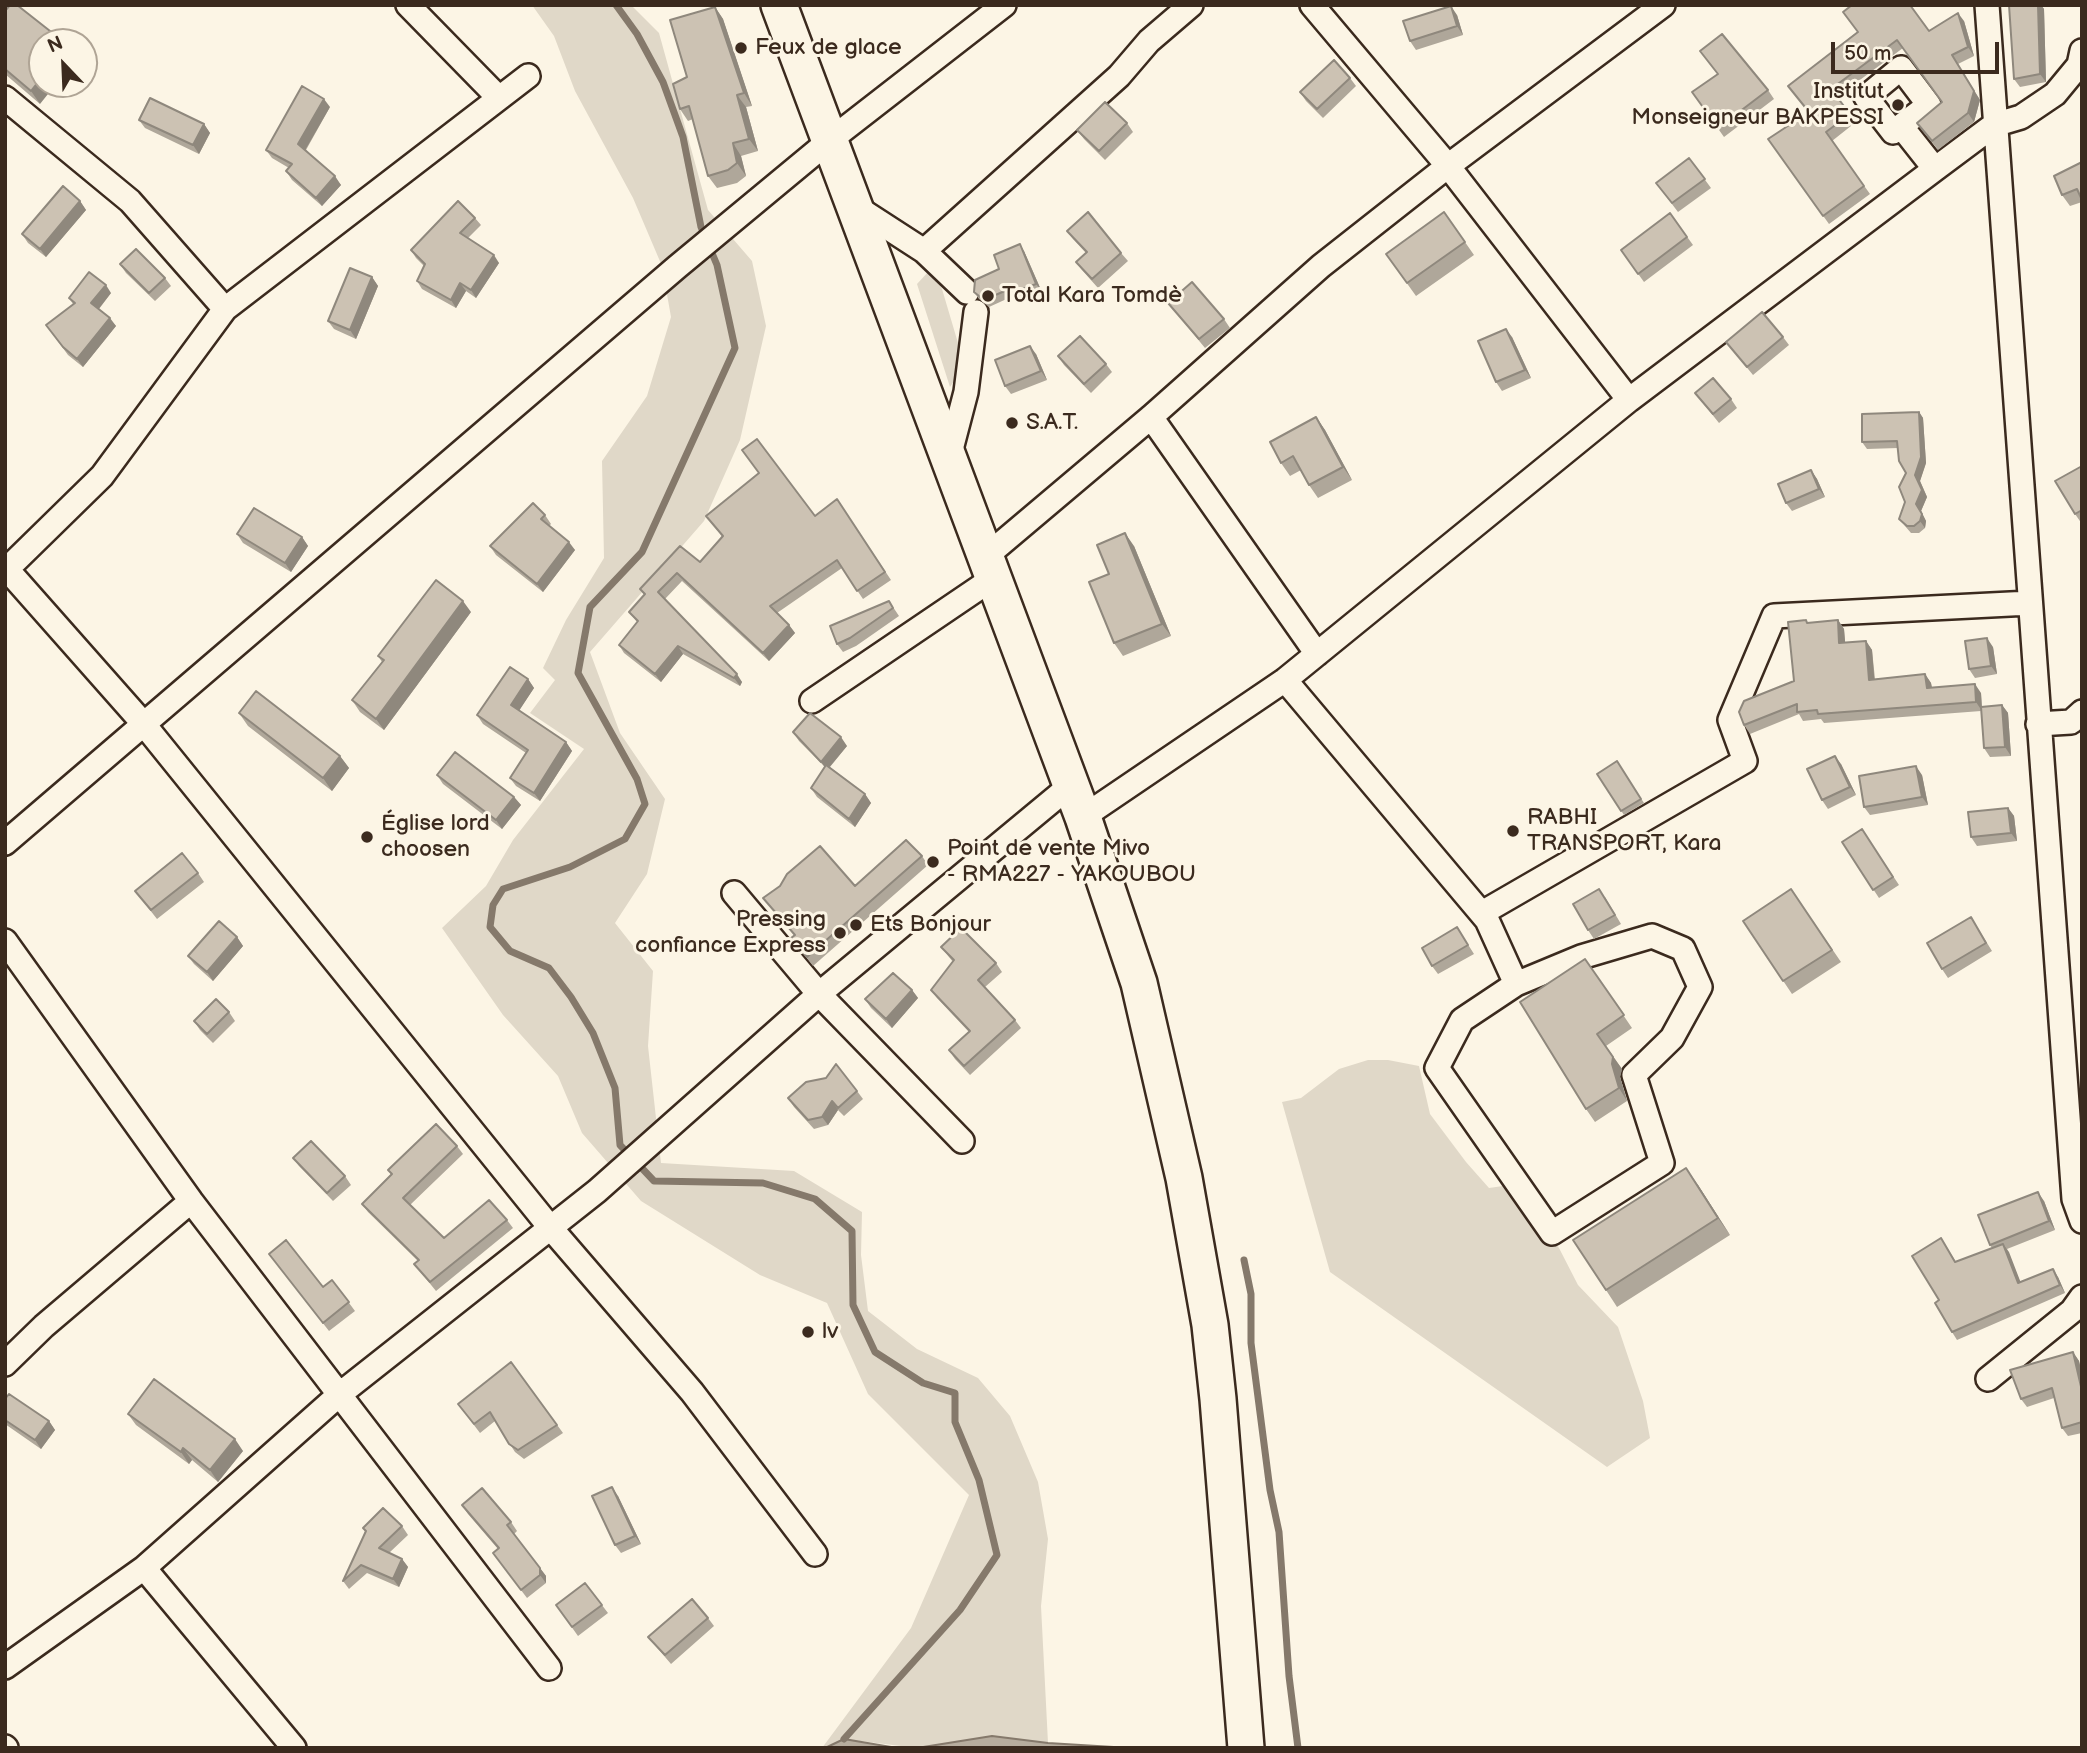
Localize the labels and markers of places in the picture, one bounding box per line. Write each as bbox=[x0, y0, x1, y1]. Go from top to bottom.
place label: Feux de glace bbox=[755, 34, 902, 62]
marker: Feux de glace bbox=[733, 40, 749, 56]
place label: Institut Monseigneur BAKPESSI bbox=[1631, 78, 1884, 132]
marker: Institut Monseigneur BAKPESSI bbox=[1890, 97, 1906, 113]
place label: Total Kara Tomdè bbox=[1002, 282, 1182, 310]
marker: Total Kara Tomdè bbox=[980, 288, 996, 304]
place label: S.A.T. bbox=[1026, 409, 1078, 437]
marker: S.A.T. bbox=[1004, 415, 1020, 431]
place label: RABHI TRANSPORT, Kara bbox=[1527, 804, 1721, 858]
place label: Église lord choosen bbox=[381, 810, 490, 864]
marker: RABHI TRANSPORT, Kara bbox=[1505, 823, 1521, 839]
marker: Église lord choosen bbox=[359, 829, 375, 845]
place label: Point de vente Mivo - RMA227 - YAKOUBOU bbox=[947, 835, 1196, 889]
marker: Point de vente Mivo - RMA227 - YAKOUBOU bbox=[925, 854, 941, 870]
place label: Pressing confiance Express bbox=[635, 906, 826, 960]
place label: Ets Bonjour bbox=[870, 911, 991, 939]
marker: Ets Bonjour bbox=[848, 917, 864, 933]
marker: Pressing confiance Express bbox=[832, 925, 848, 941]
place label: lv bbox=[822, 1318, 838, 1346]
marker: lv bbox=[800, 1324, 816, 1340]

